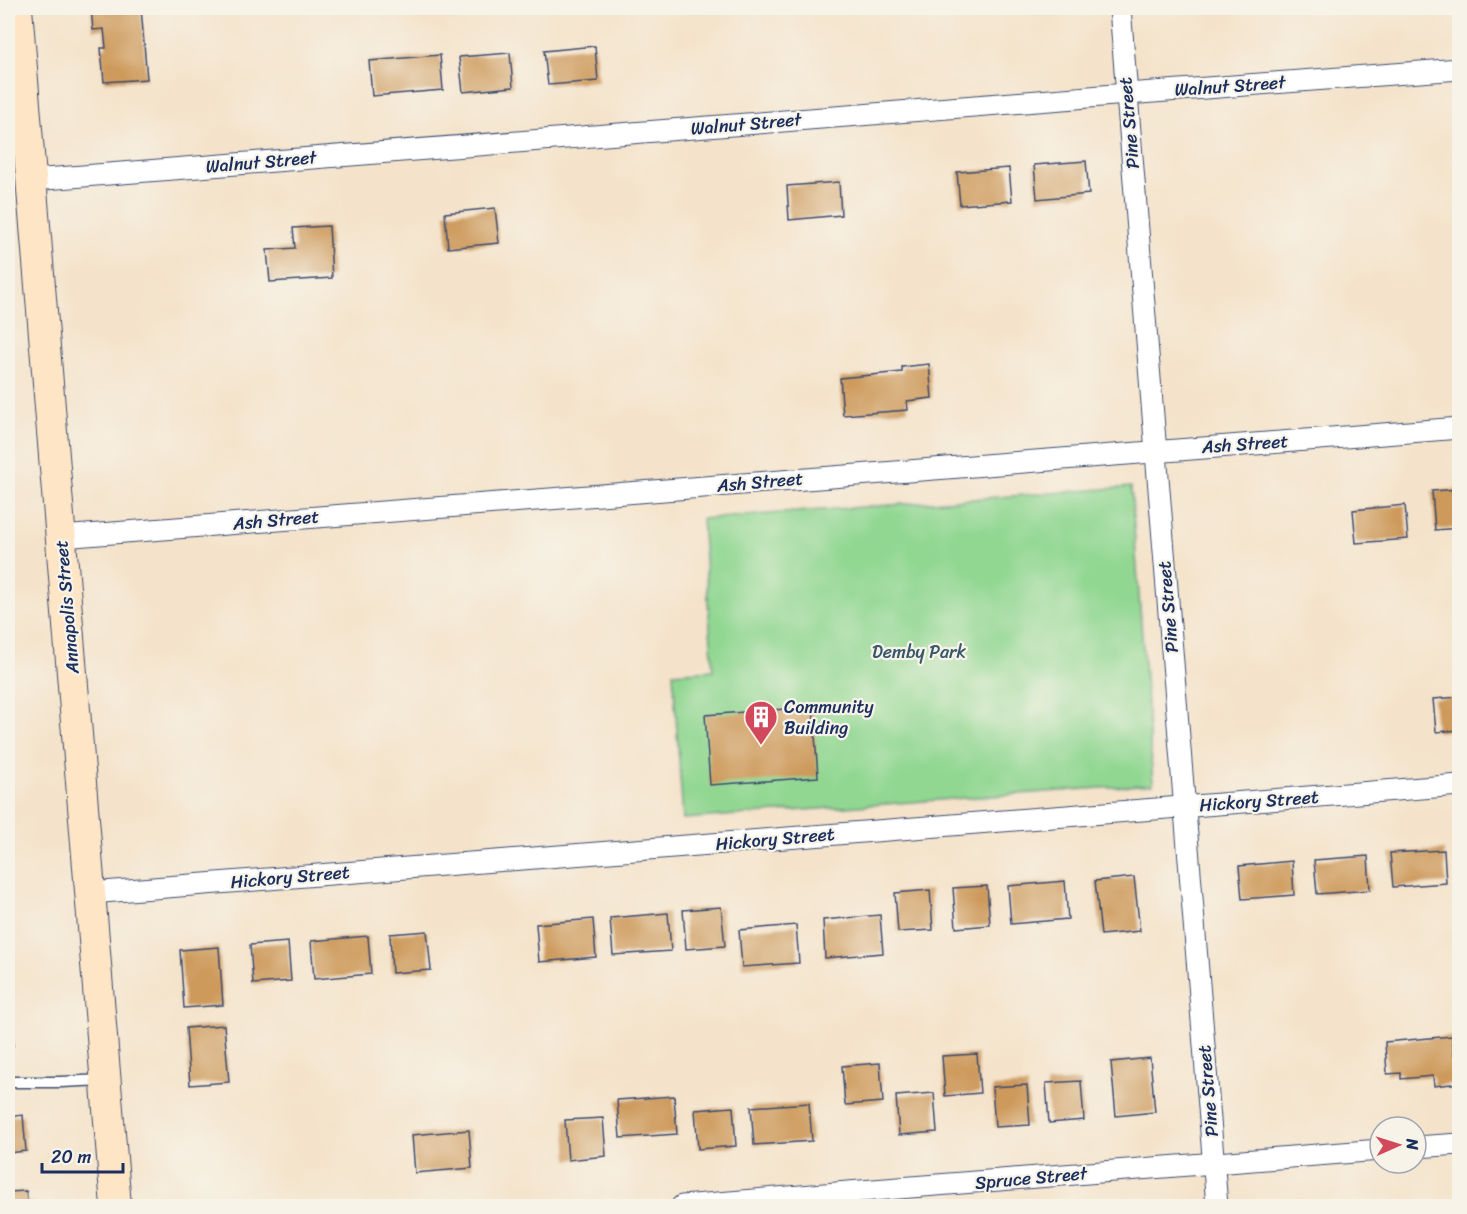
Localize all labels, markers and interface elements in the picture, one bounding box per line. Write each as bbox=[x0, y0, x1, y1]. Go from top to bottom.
street label: Walnut Street bbox=[1173, 66, 1287, 106]
street label: Pine Street bbox=[1109, 76, 1149, 170]
street label: Walnut Street bbox=[689, 103, 803, 145]
street label: Walnut Street bbox=[204, 141, 318, 183]
street label: Ash Street bbox=[1200, 425, 1289, 463]
street label: Ash Street bbox=[715, 462, 805, 502]
street label: Ash Street bbox=[231, 500, 321, 540]
street label: Annapolis Street bbox=[45, 539, 89, 676]
street label: Pine Street bbox=[1148, 560, 1188, 654]
park label: Demby Park bbox=[872, 636, 966, 668]
place label: Community Building bbox=[784, 691, 874, 744]
building icon: Community Building bbox=[743, 699, 779, 746]
street label: Hickory Street bbox=[1198, 781, 1320, 821]
street label: Hickory Street bbox=[714, 818, 836, 860]
street label: Hickory Street bbox=[229, 856, 351, 898]
street label: Pine Street bbox=[1188, 1044, 1228, 1138]
north arrow bbox=[1368, 1115, 1428, 1175]
scale bar bbox=[42, 1136, 123, 1174]
text: N bbox=[1398, 1137, 1427, 1151]
text: 20 m bbox=[51, 1141, 91, 1173]
street label: Spruce Street bbox=[974, 1157, 1089, 1199]

